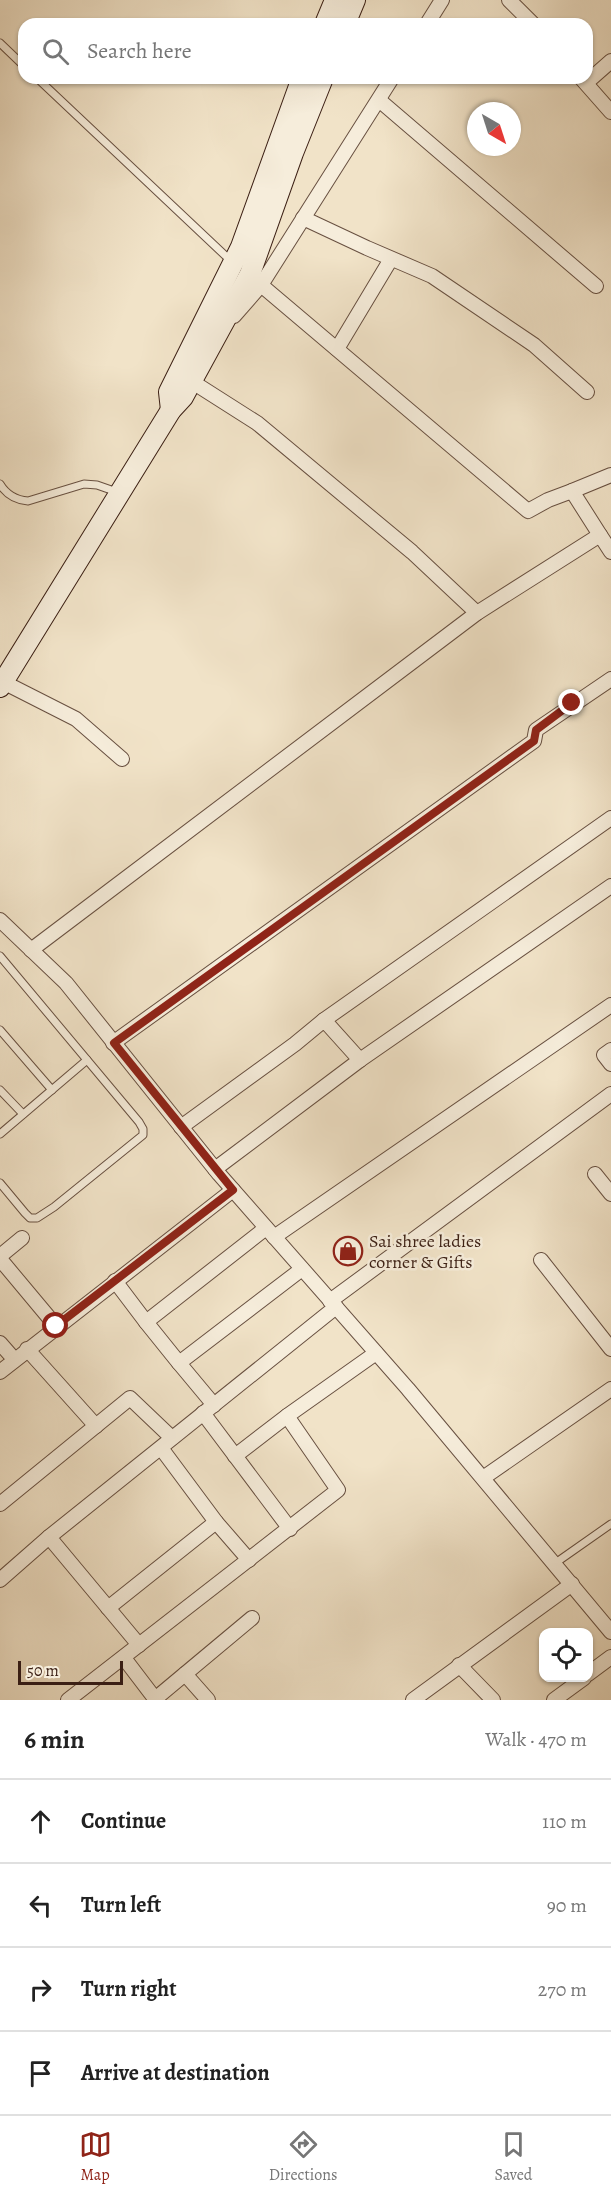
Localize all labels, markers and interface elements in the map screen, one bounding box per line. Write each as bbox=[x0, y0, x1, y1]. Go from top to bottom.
search box bbox=[18, 18, 593, 84]
icon: search bbox=[39, 35, 72, 68]
text: Search here bbox=[87, 36, 192, 66]
north arrow bbox=[467, 102, 521, 156]
route end bbox=[558, 689, 584, 715]
place label: Sai shree ladies corner & Gifts bbox=[369, 1229, 481, 1274]
shop icon: Sai shree ladies corner & Gifts bbox=[332, 1235, 364, 1267]
route start bbox=[42, 1312, 68, 1338]
map controls bbox=[539, 1628, 593, 1682]
button: locate bbox=[539, 1628, 593, 1682]
scale bar bbox=[18, 1658, 123, 1686]
text: 50 m bbox=[27, 1660, 59, 1682]
text: 6 min bbox=[24, 1722, 85, 1757]
text: Walk · 470 m bbox=[485, 1726, 587, 1753]
icon: ahead bbox=[24, 1805, 57, 1838]
text: Continue bbox=[81, 1806, 166, 1836]
text: 110 m bbox=[542, 1808, 587, 1835]
icon: left bbox=[24, 1889, 57, 1922]
text: Turn left bbox=[81, 1890, 161, 1920]
text: 90 m bbox=[547, 1892, 587, 1919]
icon: right bbox=[24, 1973, 57, 2006]
text: Turn right bbox=[81, 1974, 177, 2004]
text: 270 m bbox=[538, 1976, 587, 2003]
icon: arrive bbox=[24, 2057, 57, 2090]
text: Arrive at destination bbox=[81, 2058, 270, 2088]
tab: Map bbox=[79, 2128, 112, 2186]
tab: Directions bbox=[269, 2128, 337, 2186]
tab: Saved bbox=[494, 2128, 532, 2186]

